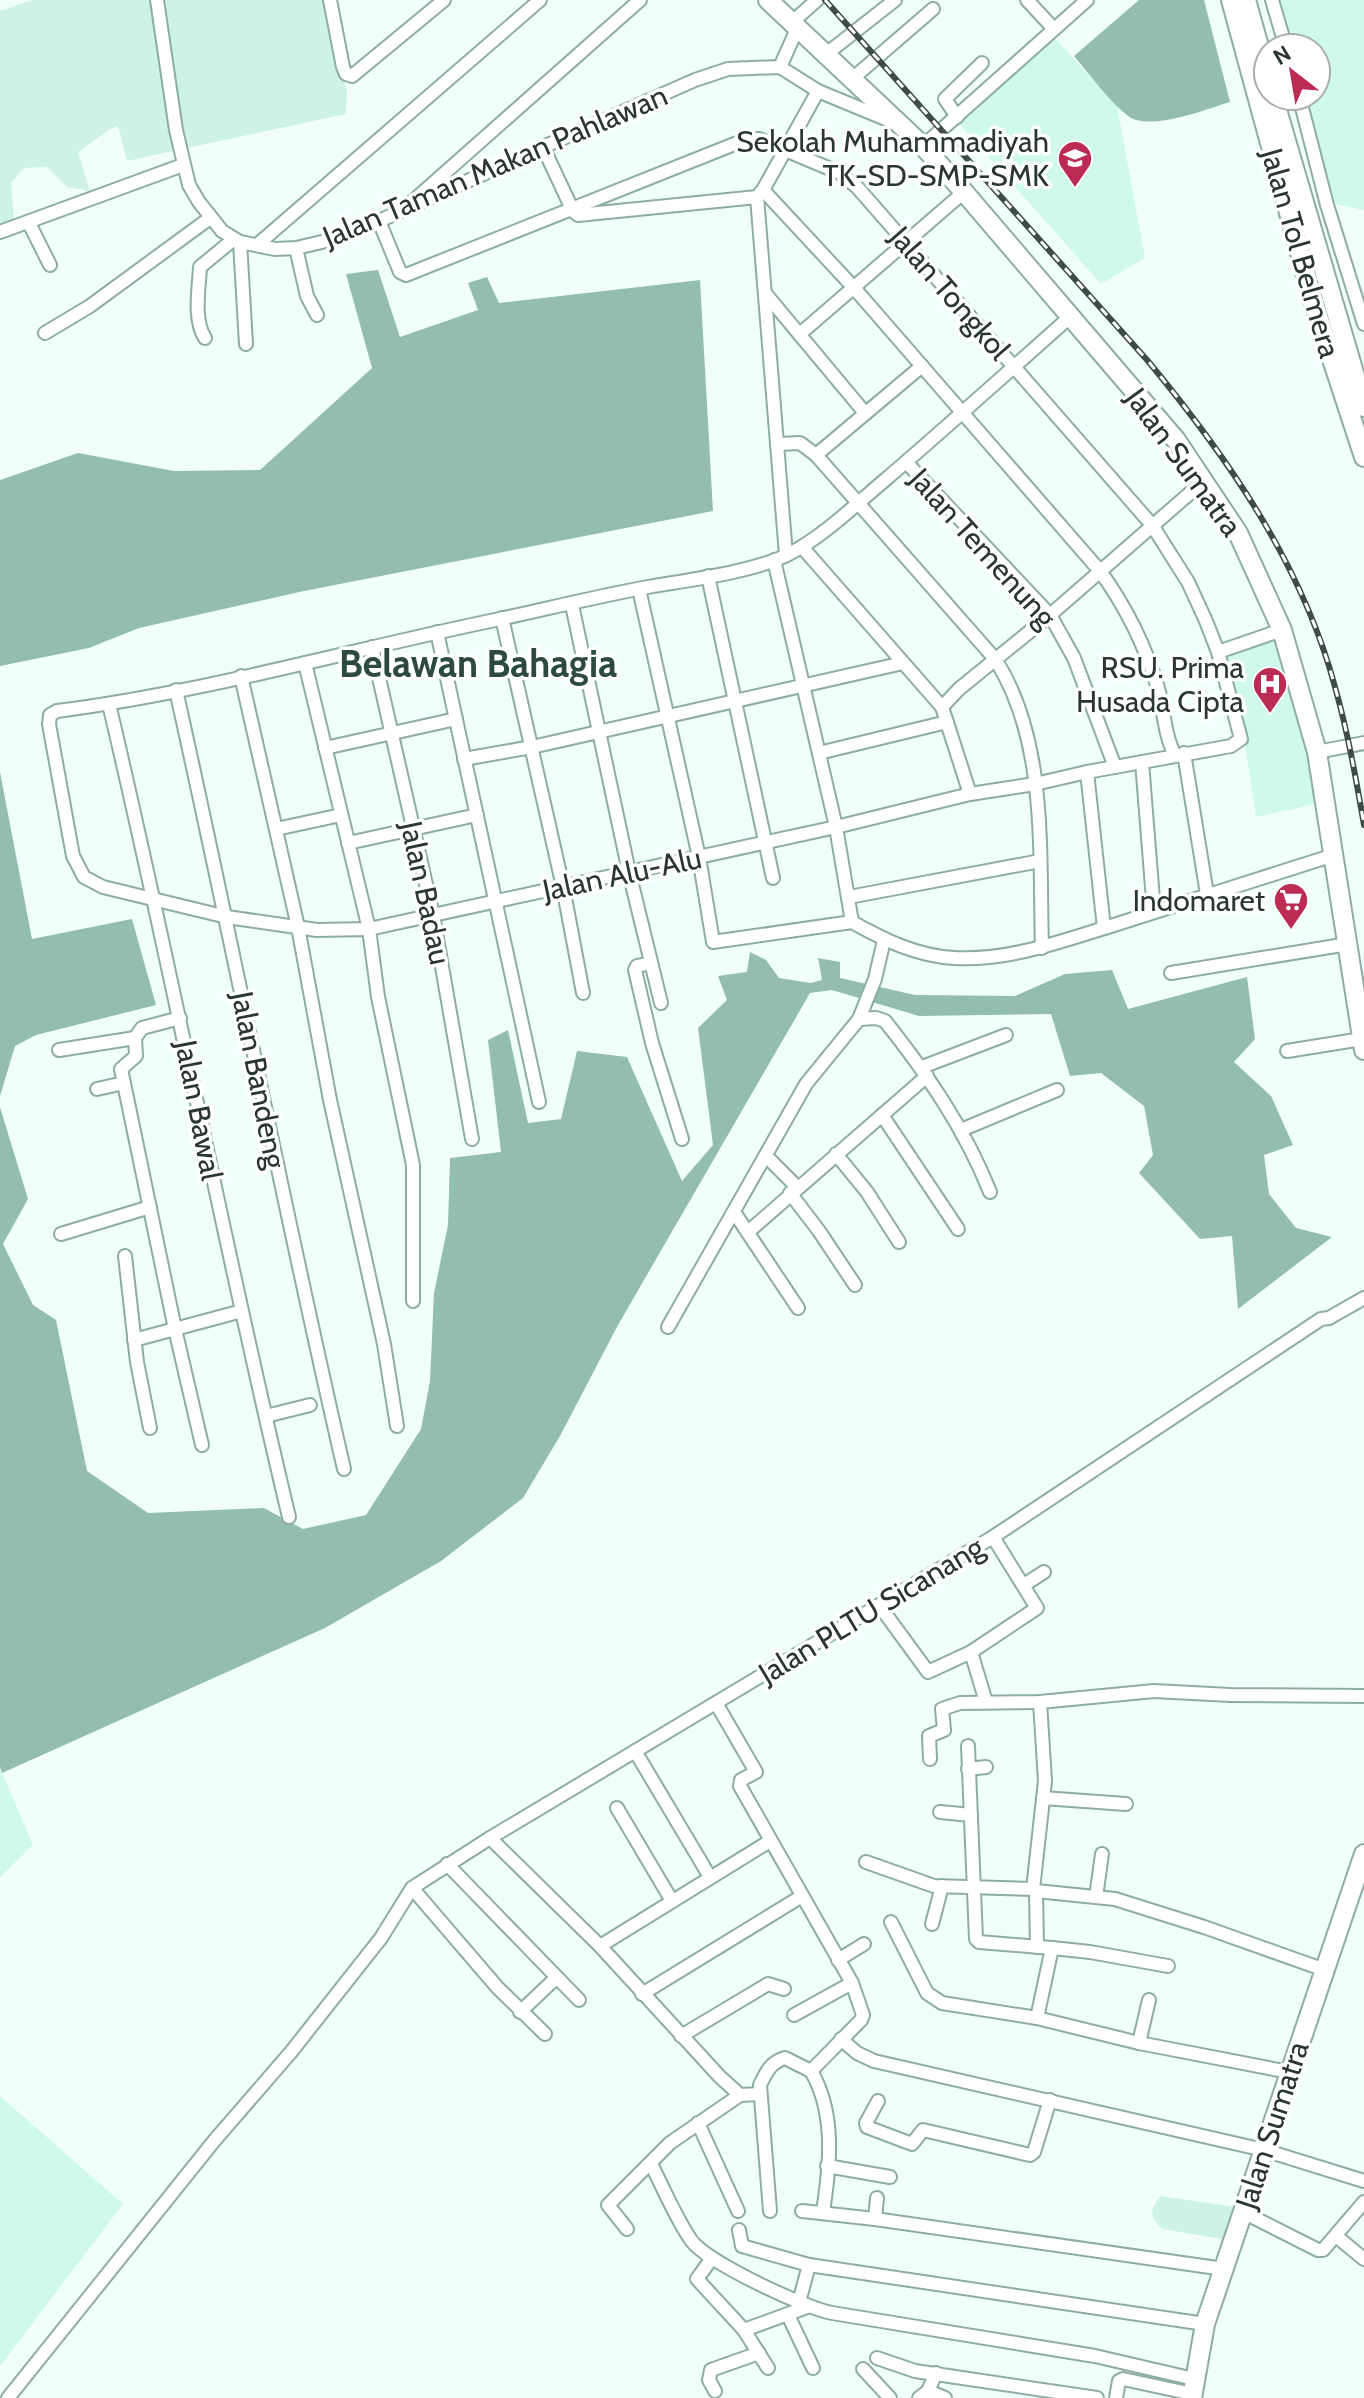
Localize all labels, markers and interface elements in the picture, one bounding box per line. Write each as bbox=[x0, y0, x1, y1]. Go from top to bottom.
north arrow bbox=[1252, 32, 1332, 112]
text: N bbox=[1268, 40, 1296, 71]
street label: Jalan Taman Makan Pahlawan bbox=[316, 77, 673, 256]
place label: Sekolah Muhammadiyah TK-SD-SMP-SMK bbox=[736, 123, 1049, 194]
school or university icon: Sekolah Muhammadiyah TK-SD-SMP-SMK bbox=[1056, 139, 1094, 189]
street label: Jalan Tol Belmera bbox=[1253, 143, 1349, 363]
street label: Jalan Tongkol bbox=[881, 218, 1018, 367]
street label: Jalan Sumatra bbox=[1117, 380, 1250, 544]
street label: Jalan Temenung bbox=[901, 460, 1065, 636]
district label: Belawan Bahagia bbox=[339, 640, 617, 687]
place label: RSU. Prima Husada Cipta bbox=[1076, 649, 1245, 720]
hospital icon: RSU. Prima Husada Cipta bbox=[1251, 665, 1289, 715]
street label: Jalan Badau bbox=[393, 817, 459, 968]
street label: Jalan Alu-Alu bbox=[538, 839, 705, 909]
supermarket icon: Indomaret bbox=[1272, 881, 1310, 931]
place label: Indomaret bbox=[1132, 882, 1265, 919]
street label: Jalan Bandeng bbox=[224, 987, 294, 1173]
street label: Jalan Bawal bbox=[167, 1036, 231, 1183]
street label: Jalan PLTU Sicanang bbox=[751, 1528, 991, 1692]
street label: Jalan Sumatra bbox=[1227, 2036, 1317, 2214]

